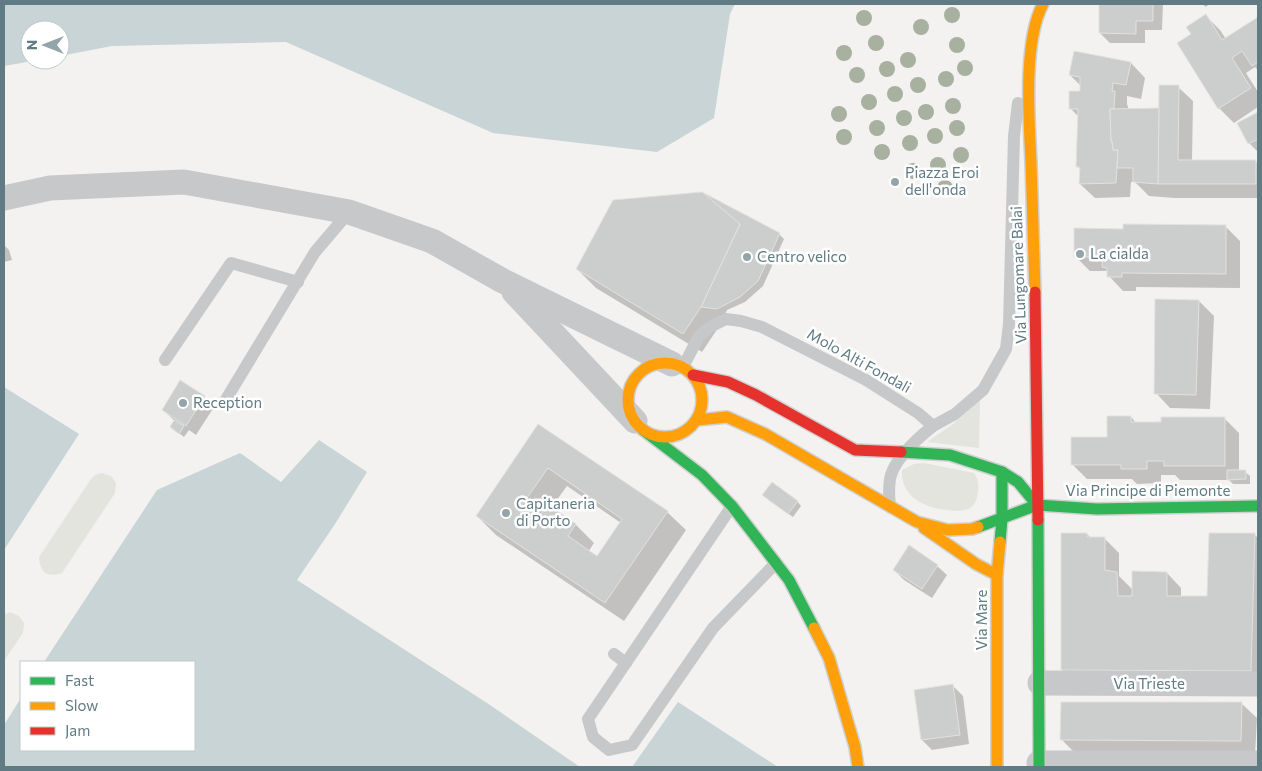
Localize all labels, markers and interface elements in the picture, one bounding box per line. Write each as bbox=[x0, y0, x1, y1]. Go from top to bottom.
north arrow bbox=[20, 20, 70, 70]
text: N bbox=[23, 40, 40, 50]
place label: Piazza Eroi dell'onda bbox=[905, 163, 979, 198]
marker: Piazza Eroi dell'onda bbox=[889, 176, 901, 188]
street label: Via Lungomare Balai bbox=[1007, 206, 1029, 344]
place label: La cialda bbox=[1090, 244, 1149, 262]
place label: Centro velico bbox=[757, 247, 847, 265]
marker: La cialda bbox=[1074, 248, 1086, 260]
marker: Centro velico bbox=[741, 251, 753, 263]
street label: Molo Alti Fondali bbox=[804, 324, 915, 396]
place label: Reception bbox=[193, 393, 262, 411]
marker: Reception bbox=[177, 397, 189, 409]
street label: Via Principe di Piemonte bbox=[1066, 481, 1230, 499]
place label: Capitaneria di Porto bbox=[516, 494, 595, 529]
marker: Capitaneria di Porto bbox=[500, 507, 512, 519]
street label: Via Mare bbox=[972, 590, 990, 650]
legend bbox=[20, 661, 195, 751]
text: Fast bbox=[65, 671, 94, 689]
street label: Via Trieste bbox=[1113, 674, 1185, 692]
text: Slow bbox=[65, 696, 98, 714]
text: Jam bbox=[65, 721, 90, 739]

